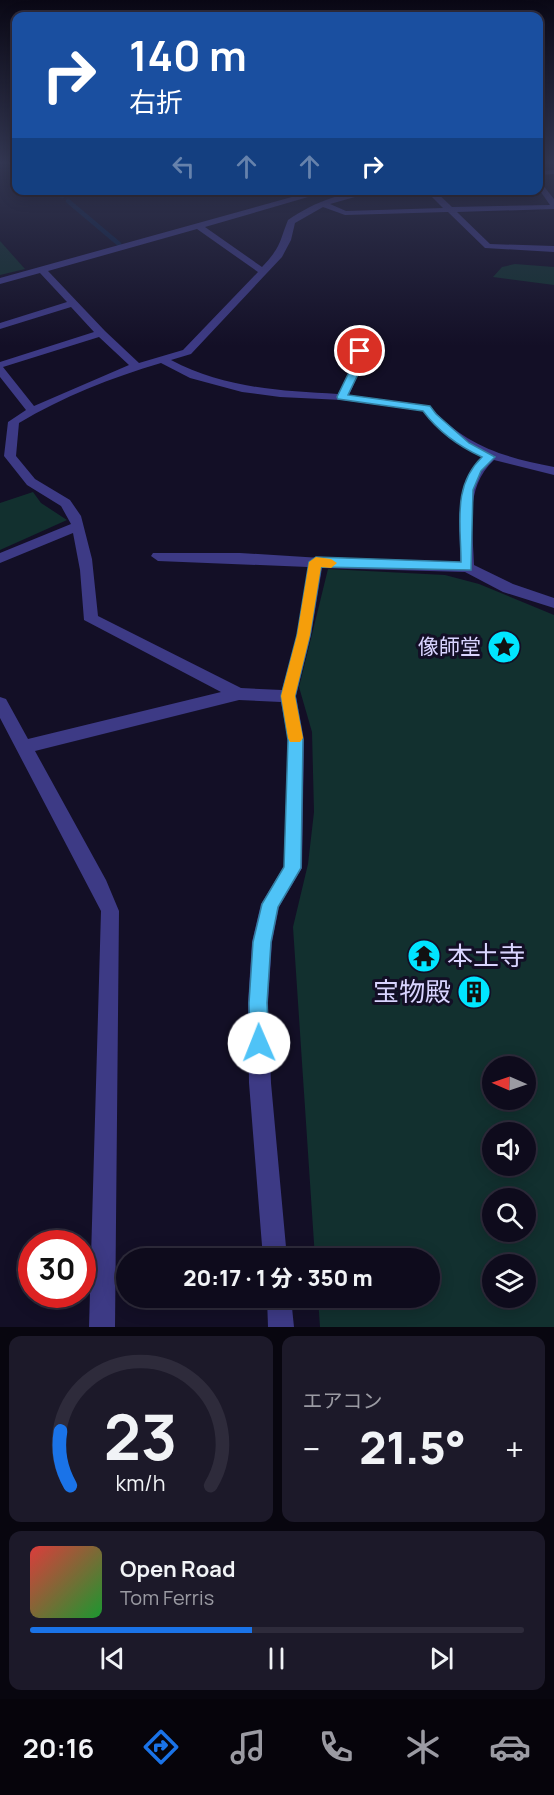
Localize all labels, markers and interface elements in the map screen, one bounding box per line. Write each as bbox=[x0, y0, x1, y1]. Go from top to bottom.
text: 140 m bbox=[129, 26, 247, 84]
icon: right bbox=[30, 36, 108, 114]
text: 右折 bbox=[129, 83, 183, 120]
icon: left bbox=[167, 150, 200, 183]
icon: ahead bbox=[230, 150, 263, 183]
icon: ahead bbox=[293, 150, 326, 183]
icon: right bbox=[356, 150, 389, 183]
pin bbox=[334, 325, 385, 376]
icon: arrive bbox=[343, 334, 376, 367]
place icon: 像師堂 bbox=[486, 629, 522, 665]
place label: 像師堂 bbox=[418, 632, 481, 660]
place label: 本土寺 bbox=[447, 937, 525, 973]
temple icon: 本土寺 bbox=[406, 938, 442, 974]
place label: 宝物殿 bbox=[373, 973, 451, 1009]
building icon: 宝物殿 bbox=[456, 974, 492, 1010]
position arrow bbox=[227, 1011, 291, 1075]
north arrow bbox=[482, 1056, 536, 1110]
map controls bbox=[482, 1056, 536, 1308]
button: sound bbox=[482, 1122, 536, 1176]
button: search bbox=[482, 1188, 536, 1242]
speed limit sign: 30 bbox=[18, 1230, 96, 1308]
button: layers bbox=[482, 1254, 536, 1308]
text: 20:17 · 1 分 · 350 m bbox=[183, 1263, 373, 1293]
text: エアコン bbox=[303, 1387, 383, 1414]
text: 23 bbox=[104, 1393, 177, 1479]
text: 21.5° bbox=[359, 1416, 466, 1478]
text: − bbox=[303, 1426, 320, 1471]
text: + bbox=[505, 1426, 524, 1471]
text: km/h bbox=[116, 1468, 166, 1497]
text: Open Road bbox=[120, 1554, 235, 1584]
text: Tom Ferris bbox=[120, 1584, 214, 1611]
icon: previous bbox=[96, 1642, 129, 1675]
icon: pause bbox=[260, 1642, 293, 1675]
icon: next bbox=[425, 1642, 458, 1675]
icon: directions bbox=[140, 1726, 182, 1768]
icon: music bbox=[227, 1726, 269, 1768]
icon: phone bbox=[315, 1726, 357, 1768]
icon: climate bbox=[402, 1726, 444, 1768]
icon: car bbox=[489, 1726, 531, 1768]
text: 20:16 bbox=[23, 1729, 94, 1766]

